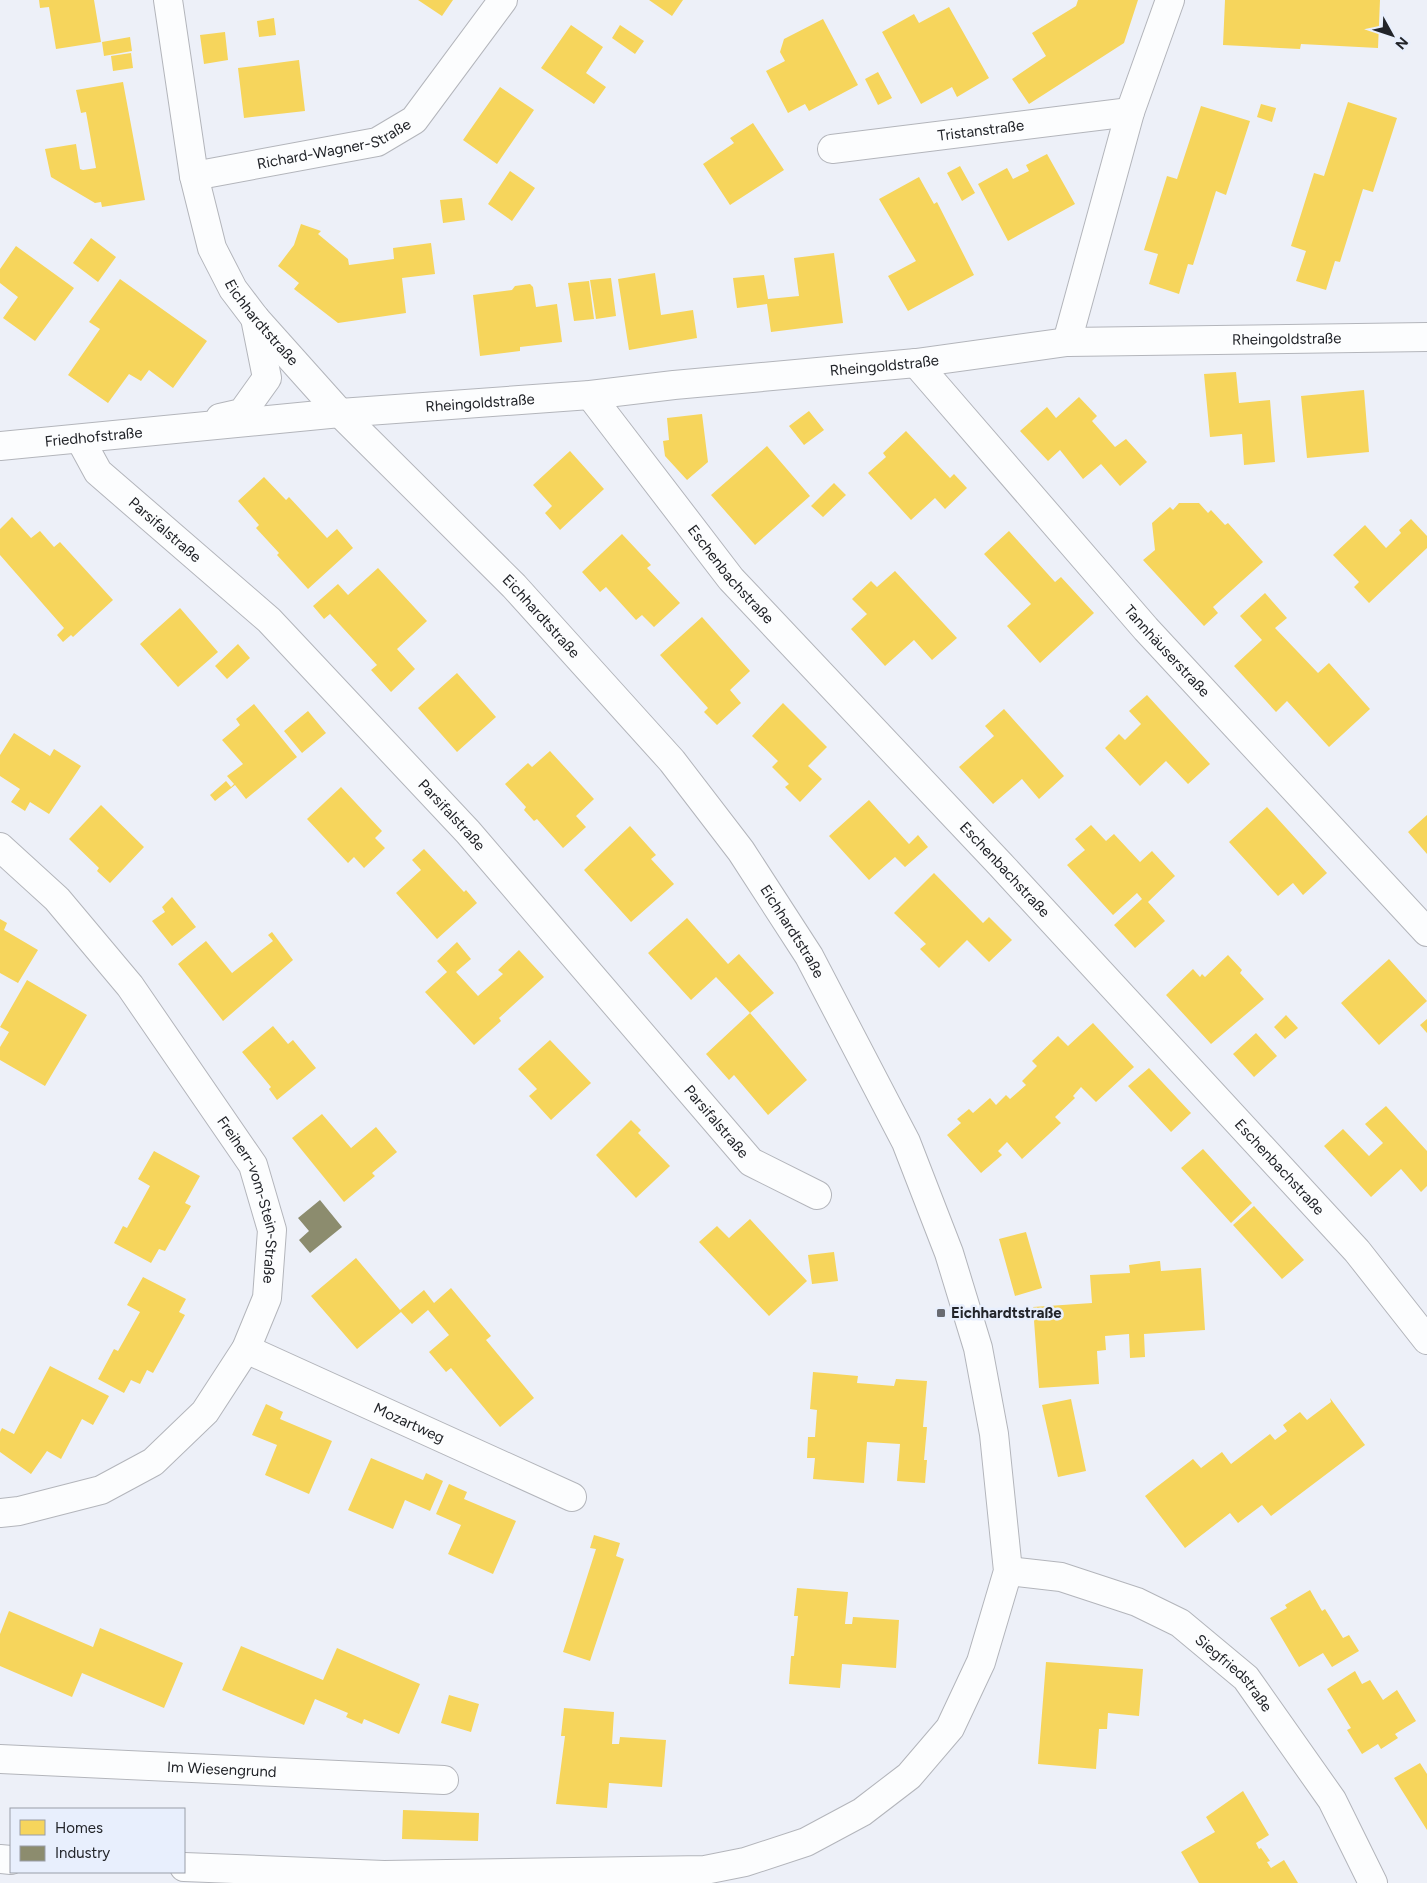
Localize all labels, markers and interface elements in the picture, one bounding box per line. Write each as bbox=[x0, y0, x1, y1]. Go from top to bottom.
north arrow bbox=[1367, 10, 1417, 60]
text: N bbox=[1392, 33, 1412, 53]
street label: Richard-Wagner-Straße bbox=[255, 115, 414, 173]
street label: Tristanstraße bbox=[937, 116, 1025, 145]
street label: Eichhardtstraße bbox=[221, 276, 302, 369]
street label: Rheingoldstraße bbox=[1232, 329, 1342, 349]
street label: Rheingoldstraße bbox=[829, 351, 940, 380]
street label: Rheingoldstraße bbox=[425, 390, 535, 416]
street label: Friedhofstraße bbox=[44, 423, 143, 451]
street label: Parsifalstraße bbox=[125, 494, 205, 566]
street label: Eschenbachstraße bbox=[684, 521, 777, 627]
street label: Eichhardtstraße bbox=[499, 571, 584, 662]
street label: Tannhäuserstraße bbox=[1120, 601, 1214, 701]
street label: Parsifalstraße bbox=[414, 776, 489, 854]
street label: Eschenbachstraße bbox=[956, 818, 1054, 921]
street label: Eichhardtstraße bbox=[756, 881, 828, 981]
street label: Parsifalstraße bbox=[680, 1081, 753, 1162]
street label: Freiherr-vom-Stein-Straße bbox=[213, 1113, 282, 1284]
street label: Eschenbachstraße bbox=[1231, 1115, 1328, 1219]
place label: Eichhardtstraße bbox=[951, 1304, 1062, 1322]
marker: Eichhardtstraße bbox=[935, 1307, 947, 1319]
street label: Mozartweg bbox=[371, 1399, 447, 1447]
street label: Siegfriedstraße bbox=[1191, 1630, 1276, 1715]
street label: Im Wiesengrund bbox=[167, 1758, 277, 1781]
legend bbox=[10, 1808, 185, 1873]
text: Homes bbox=[55, 1819, 103, 1837]
text: Industry bbox=[55, 1844, 110, 1862]

